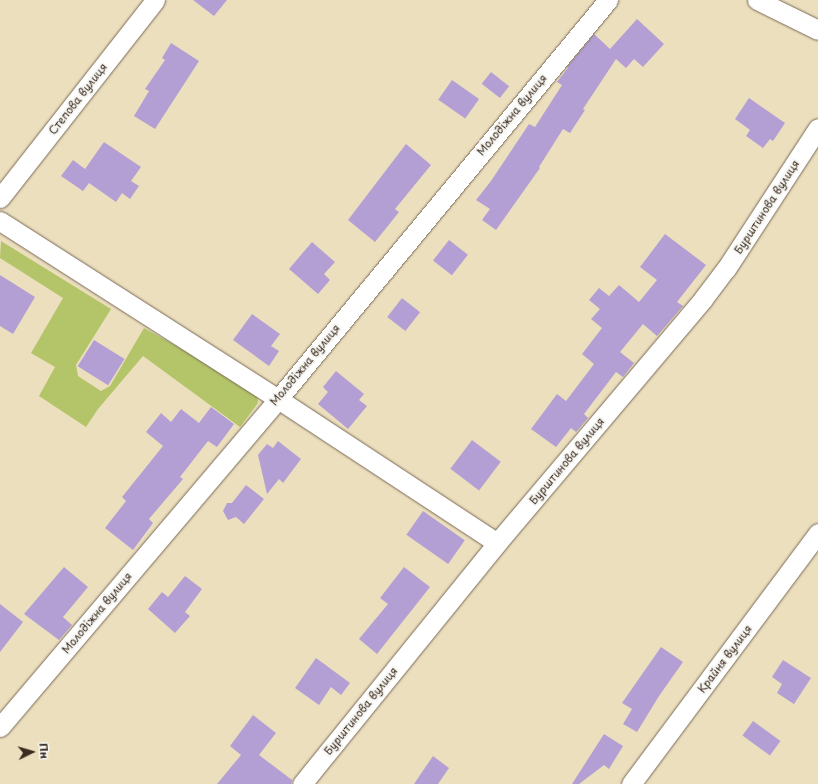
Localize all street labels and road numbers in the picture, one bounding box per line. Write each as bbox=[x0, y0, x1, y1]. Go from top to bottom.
street label: Степова вулиця bbox=[46, 61, 110, 137]
street label: Молодіжна вулиця bbox=[474, 71, 550, 159]
street label: Бурштинова вулиця bbox=[732, 157, 802, 257]
street label: Молодіжна вулиця bbox=[267, 321, 343, 409]
street label: Бурштинова вулиця bbox=[527, 415, 607, 507]
street label: Молодіжна вулиця bbox=[59, 569, 135, 657]
street label: Крайня вулиця bbox=[695, 622, 755, 696]
street label: Бурштинова вулиця bbox=[321, 664, 401, 758]

